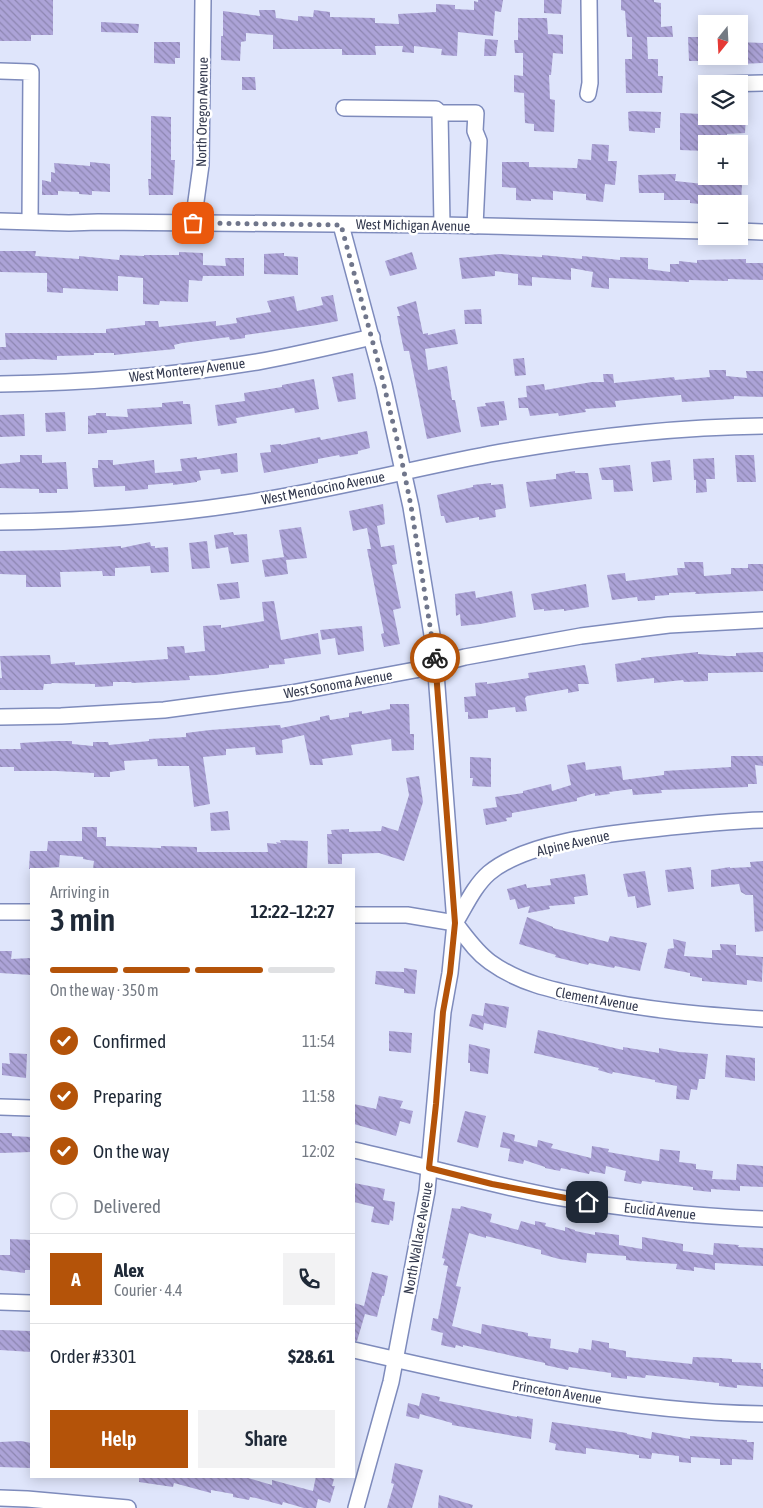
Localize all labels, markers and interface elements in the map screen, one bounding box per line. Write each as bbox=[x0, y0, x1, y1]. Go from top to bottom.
north arrow bbox=[698, 15, 748, 65]
map controls bbox=[698, 15, 748, 245]
street label: North Oregon Avenue bbox=[193, 57, 211, 167]
button: layers bbox=[698, 75, 748, 125]
button: + bbox=[698, 135, 748, 185]
button: − bbox=[698, 195, 748, 245]
pin bbox=[172, 202, 214, 244]
icon: bag bbox=[179, 209, 207, 237]
street label: West Michigan Avenue bbox=[356, 216, 470, 234]
street label: West Monterey Avenue bbox=[128, 355, 246, 385]
street label: West Mendocino Avenue bbox=[260, 468, 386, 508]
courier bbox=[410, 633, 460, 683]
icon: bike bbox=[421, 644, 449, 672]
street label: West Sonoma Avenue bbox=[282, 667, 394, 701]
street label: Alpine Avenue bbox=[535, 827, 611, 859]
text: Arriving in bbox=[50, 883, 110, 901]
text: 12:22–12:27 bbox=[250, 900, 335, 922]
text: 3 min bbox=[50, 901, 115, 938]
text: On the way · 350 m bbox=[50, 981, 159, 999]
street label: Clement Avenue bbox=[554, 984, 640, 1014]
icon: check bbox=[50, 1027, 78, 1055]
text: Confirmed bbox=[93, 1030, 166, 1052]
text: 11:54 bbox=[302, 1032, 335, 1050]
icon: check bbox=[50, 1082, 78, 1110]
text: Preparing bbox=[93, 1085, 162, 1107]
text: 11:58 bbox=[302, 1087, 335, 1105]
icon: check bbox=[50, 1137, 78, 1165]
text: On the way bbox=[93, 1140, 170, 1162]
text: 12:02 bbox=[302, 1142, 335, 1160]
street label: North Wallace Avenue bbox=[400, 1180, 436, 1296]
pin bbox=[566, 1181, 608, 1223]
icon: home bbox=[573, 1188, 601, 1216]
text: Delivered bbox=[93, 1195, 161, 1217]
street label: Euclid Avenue bbox=[623, 1199, 697, 1223]
button: phone bbox=[283, 1253, 335, 1305]
text: Alex bbox=[114, 1259, 144, 1281]
text: A bbox=[71, 1268, 81, 1290]
text: Courier · 4.4 bbox=[114, 1281, 183, 1299]
text: Order #3301 bbox=[50, 1345, 137, 1367]
text: $28.61 bbox=[288, 1345, 335, 1367]
street label: Princeton Avenue bbox=[511, 1377, 603, 1407]
button: Help bbox=[50, 1410, 188, 1468]
button: Share bbox=[198, 1410, 335, 1468]

